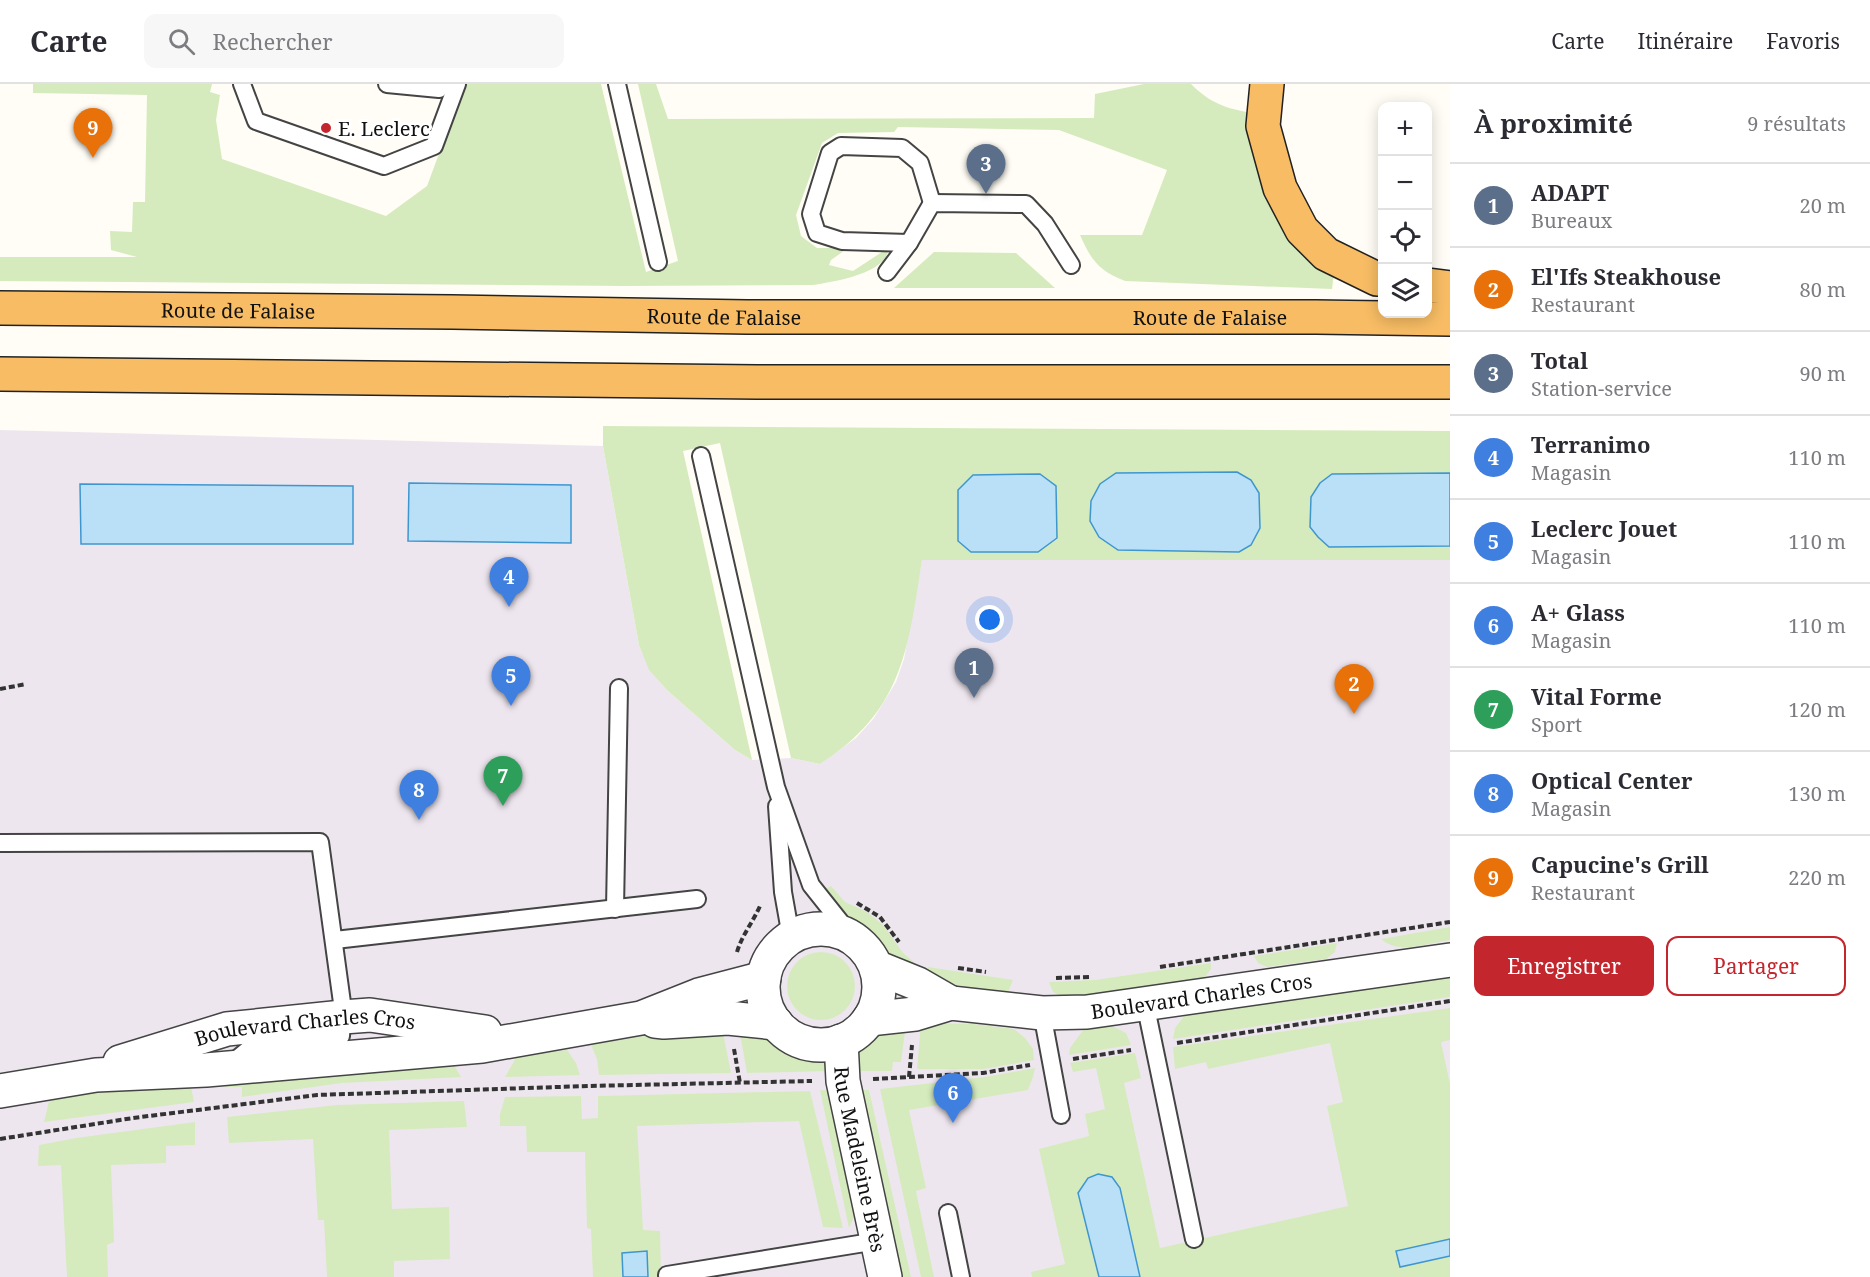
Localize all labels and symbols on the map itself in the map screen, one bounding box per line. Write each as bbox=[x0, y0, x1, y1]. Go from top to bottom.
pin: 9 bbox=[74, 109, 112, 158]
place label: E. Leclerc bbox=[338, 115, 430, 142]
marker: E. Leclerc bbox=[319, 121, 333, 135]
pin: 3 bbox=[966, 144, 1006, 194]
street label: Route de Falaise bbox=[161, 296, 315, 324]
street label: Route de Falaise bbox=[647, 302, 801, 331]
street label: Route de Falaise bbox=[1133, 304, 1287, 331]
pin: 4 bbox=[490, 558, 528, 607]
your location bbox=[975, 605, 1004, 634]
pin: 1 bbox=[954, 648, 994, 698]
pin: 5 bbox=[492, 656, 530, 706]
pin: 2 bbox=[1334, 664, 1374, 714]
pin: 7 bbox=[484, 756, 522, 806]
pin: 8 bbox=[400, 770, 438, 820]
street label: Boulevard Charles Cros bbox=[1089, 966, 1314, 1025]
street label: Boulevard Charles Cros bbox=[191, 1001, 417, 1052]
street label: Rue Madeleine Brès bbox=[829, 1066, 893, 1254]
pin: 6 bbox=[934, 1074, 972, 1123]

